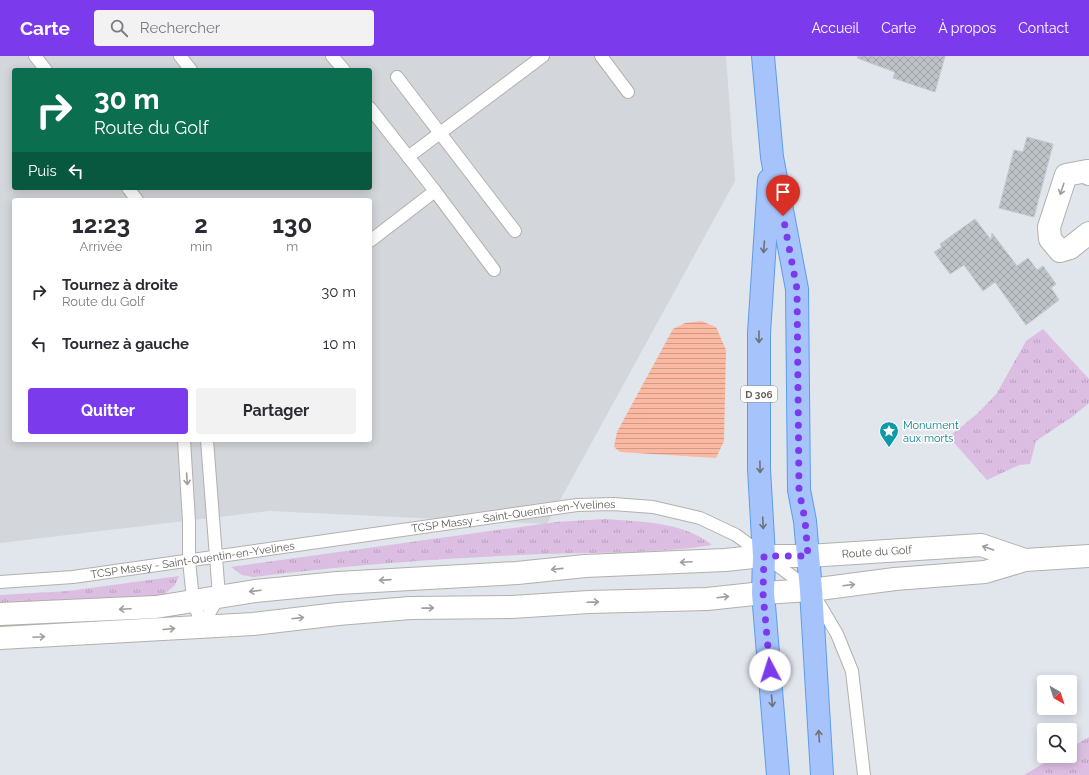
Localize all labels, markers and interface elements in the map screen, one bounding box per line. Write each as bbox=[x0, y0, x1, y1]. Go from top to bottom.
search box bbox=[94, 10, 374, 46]
text: Carte bbox=[20, 17, 70, 39]
icon: search bbox=[108, 17, 130, 39]
text: Rechercher bbox=[140, 19, 220, 37]
text: Accueil bbox=[811, 20, 859, 36]
text: Carte bbox=[881, 20, 916, 36]
text: À propos bbox=[938, 20, 996, 36]
text: Contact bbox=[1018, 20, 1069, 36]
text: 30 m bbox=[94, 83, 160, 116]
icon: right bbox=[28, 84, 80, 136]
text: Route du Golf bbox=[94, 117, 209, 138]
icon: left bbox=[65, 160, 87, 182]
text: Puis bbox=[28, 162, 57, 180]
pin bbox=[766, 175, 800, 216]
icon: arrive bbox=[772, 181, 794, 203]
one-way arrow bbox=[1057, 183, 1065, 195]
text: 12:23 bbox=[72, 210, 130, 239]
text: 2 bbox=[194, 210, 208, 239]
text: 130 bbox=[272, 210, 312, 239]
text: Arrivée bbox=[80, 239, 122, 254]
text: min bbox=[190, 239, 212, 254]
text: m bbox=[286, 239, 298, 254]
one-way arrow bbox=[760, 240, 767, 253]
text: Tournez à droite bbox=[62, 276, 178, 294]
icon: right bbox=[28, 281, 50, 303]
text: 30 m bbox=[321, 283, 356, 301]
text: Route du Golf bbox=[62, 294, 145, 309]
one-way arrow bbox=[755, 330, 763, 343]
icon: left bbox=[28, 333, 50, 355]
text: Tournez à gauche bbox=[62, 335, 189, 353]
text: 10 m bbox=[323, 335, 356, 353]
road number: D 306 bbox=[741, 386, 777, 402]
button: Quitter bbox=[28, 388, 188, 434]
button: Partager bbox=[196, 388, 356, 434]
place label: Monument aux morts bbox=[903, 419, 959, 445]
place icon: Monument aux morts bbox=[878, 420, 900, 448]
one-way arrow bbox=[756, 460, 763, 473]
one-way arrow bbox=[183, 472, 190, 485]
street label: TCSP Massy - Saint-Quentin-en-Yvelines bbox=[411, 498, 616, 536]
one-way arrow bbox=[759, 516, 766, 529]
street label: TCSP Massy - Saint-Quentin-en-Yvelines bbox=[90, 539, 296, 581]
street label: Route du Golf bbox=[841, 543, 913, 561]
one-way arrow bbox=[983, 543, 995, 551]
one-way arrow bbox=[680, 558, 693, 566]
one-way arrow bbox=[551, 565, 564, 573]
one-way arrow bbox=[379, 576, 392, 583]
one-way arrow bbox=[842, 581, 855, 589]
one-way arrow bbox=[249, 587, 262, 595]
one-way arrow bbox=[716, 594, 729, 601]
one-way arrow bbox=[586, 598, 599, 606]
one-way arrow bbox=[421, 604, 434, 612]
one-way arrow bbox=[119, 605, 132, 613]
one-way arrow bbox=[291, 614, 304, 622]
one-way arrow bbox=[162, 625, 175, 632]
one-way arrow bbox=[32, 633, 45, 640]
position arrow bbox=[749, 649, 791, 691]
north arrow bbox=[1037, 675, 1077, 715]
map controls bbox=[1037, 675, 1077, 763]
one-way arrow bbox=[769, 694, 776, 707]
button: search bbox=[1037, 723, 1077, 763]
one-way arrow bbox=[816, 730, 823, 743]

